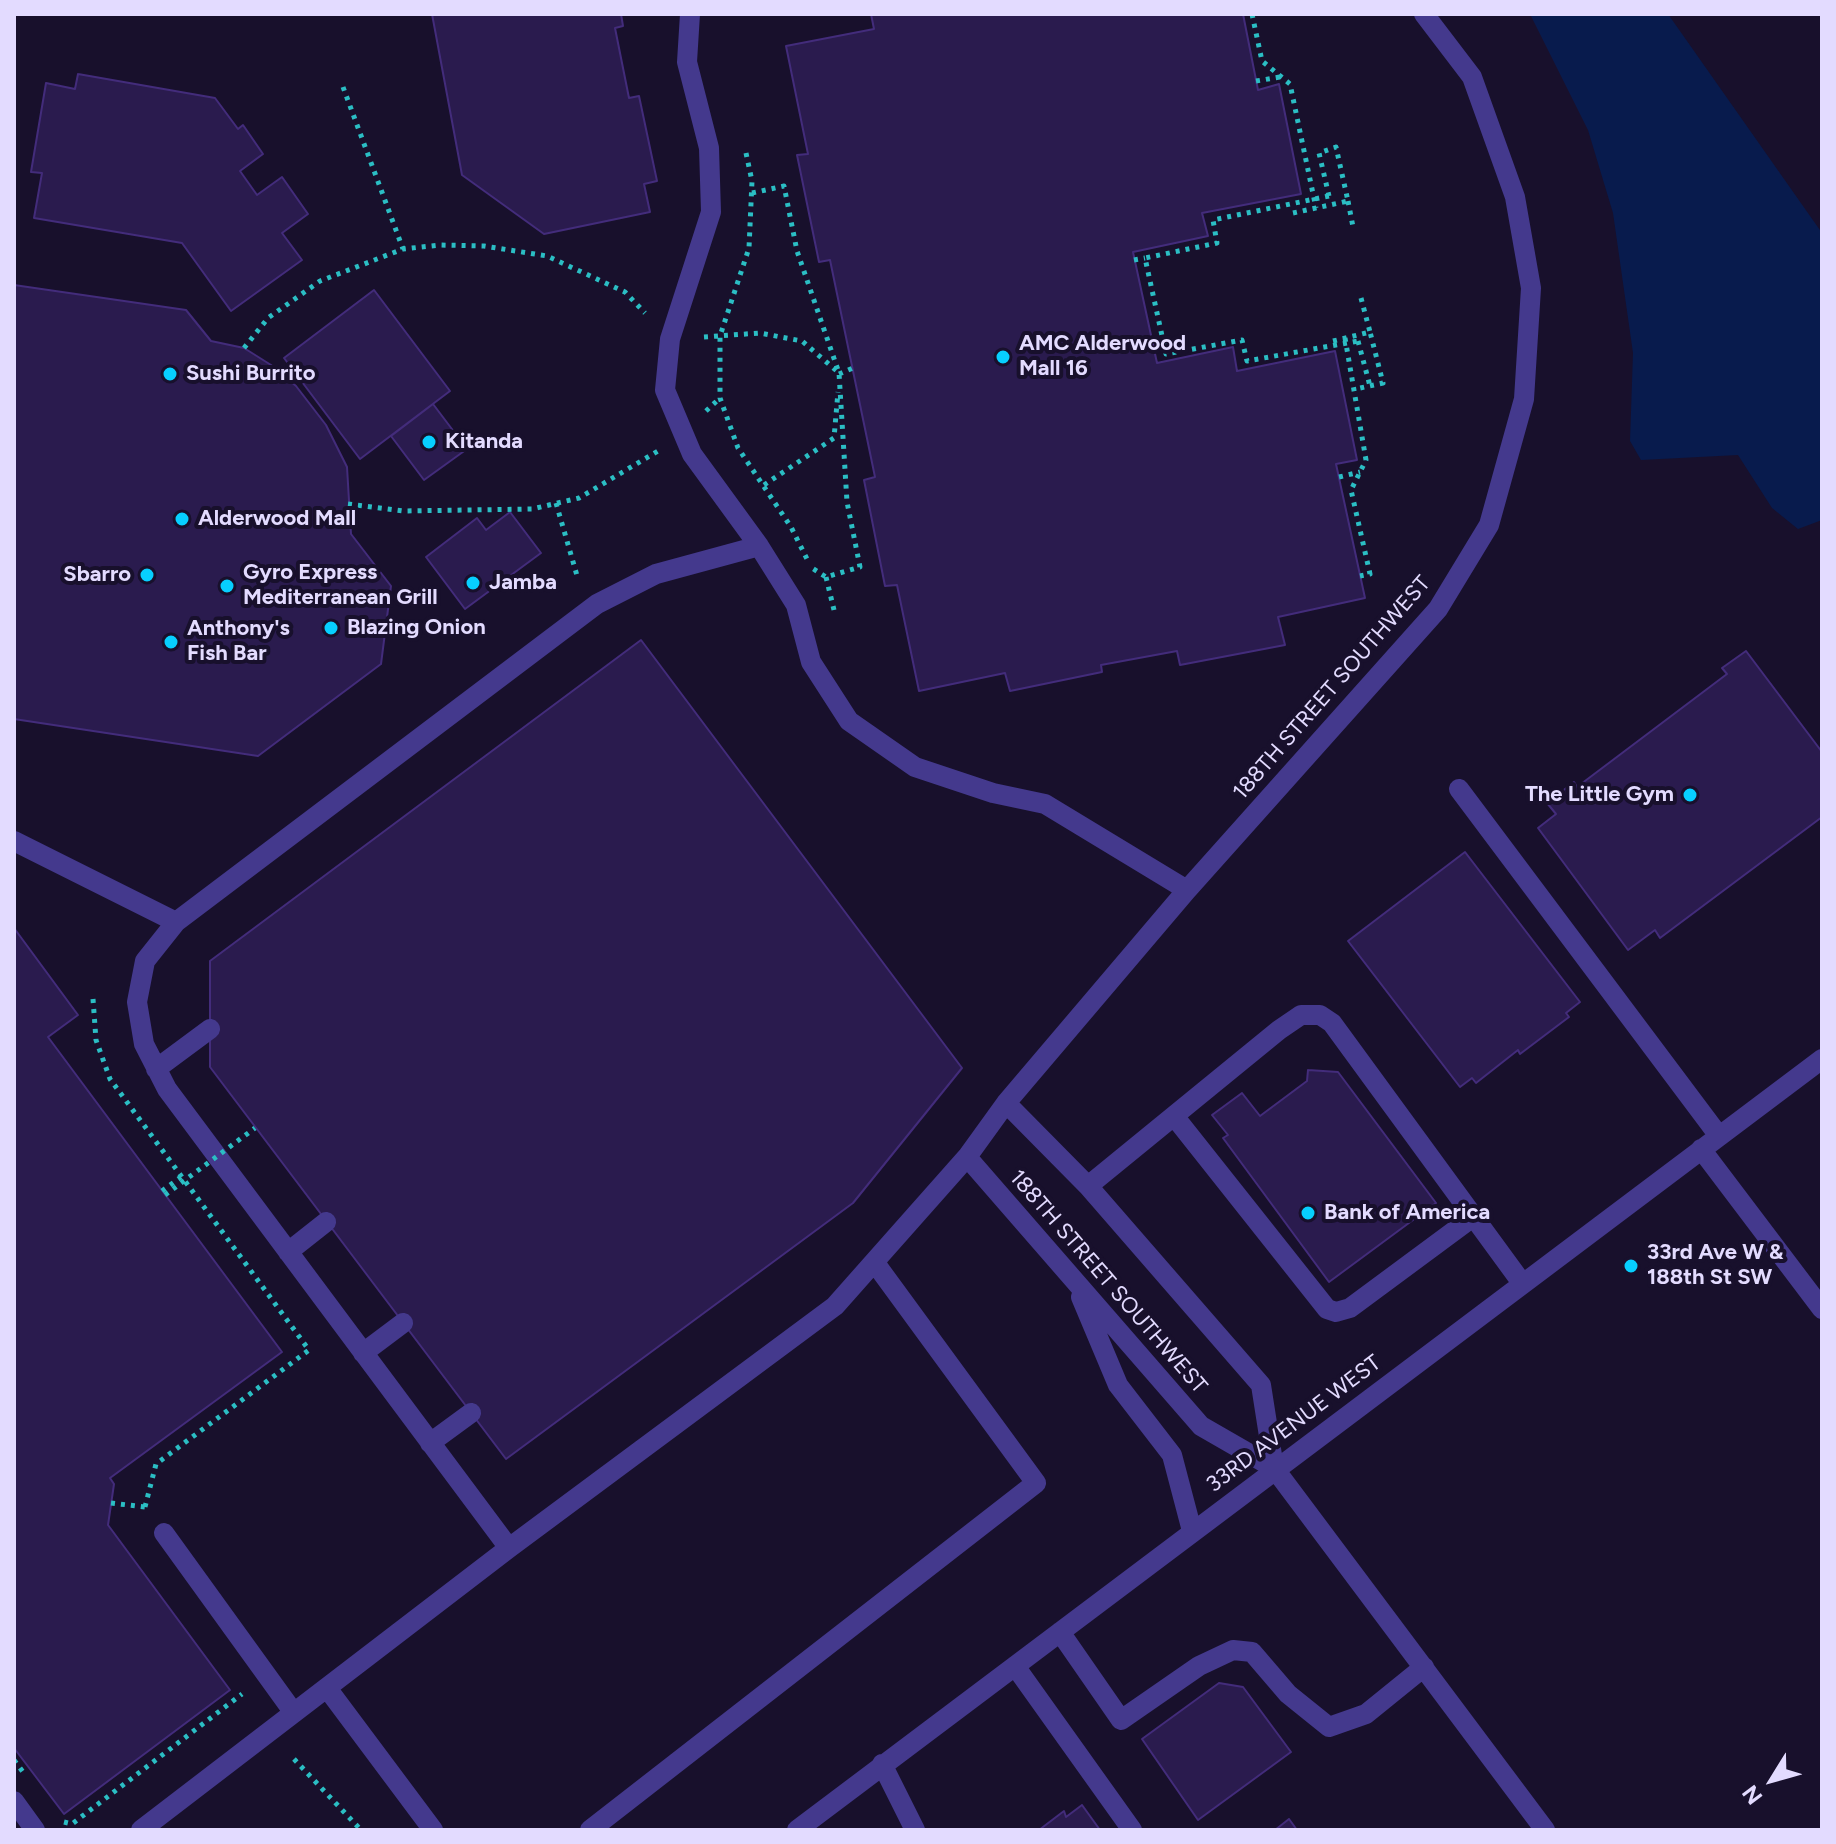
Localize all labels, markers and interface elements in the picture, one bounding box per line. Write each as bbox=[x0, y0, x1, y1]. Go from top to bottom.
place label: AMC Alderwood Mall 16 bbox=[1019, 331, 1186, 382]
marker: AMC Alderwood Mall 16 bbox=[994, 348, 1012, 366]
place label: Sushi Burrito bbox=[186, 361, 315, 387]
marker: Sushi Burrito bbox=[161, 365, 179, 383]
place label: Kitanda bbox=[445, 429, 523, 455]
marker: Kitanda bbox=[420, 433, 438, 451]
place label: Alderwood Mall bbox=[198, 506, 356, 532]
marker: Alderwood Mall bbox=[173, 510, 191, 528]
place label: Gyro Express Mediterranean Grill bbox=[243, 560, 438, 612]
place label: Sbarro bbox=[63, 562, 131, 588]
marker: Sbarro bbox=[138, 566, 156, 584]
place label: Jamba bbox=[489, 570, 557, 596]
street label: 188TH STREET SOUTHWEST bbox=[1228, 571, 1436, 805]
marker: Jamba bbox=[464, 574, 482, 592]
marker: Gyro Express Mediterranean Grill bbox=[218, 577, 236, 595]
place label: Blazing Onion bbox=[347, 615, 486, 641]
place label: Anthony's Fish Bar bbox=[187, 616, 290, 668]
marker: Blazing Onion bbox=[322, 619, 340, 637]
marker: Anthony's Fish Bar bbox=[162, 633, 180, 651]
place label: The Little Gym bbox=[1525, 782, 1674, 808]
marker: The Little Gym bbox=[1681, 786, 1699, 804]
street label: 188TH STREET SOUTHWEST bbox=[1004, 1165, 1212, 1399]
place label: Bank of America bbox=[1324, 1200, 1490, 1226]
marker: Bank of America bbox=[1299, 1204, 1317, 1222]
place label: 33rd Ave W & 188th St SW bbox=[1647, 1240, 1783, 1292]
marker: 33rd Ave W & 188th St SW bbox=[1622, 1257, 1640, 1275]
street label: 33RD AVENUE WEST bbox=[1202, 1350, 1386, 1498]
north arrow bbox=[1732, 1740, 1812, 1820]
text: N bbox=[1737, 1780, 1768, 1810]

